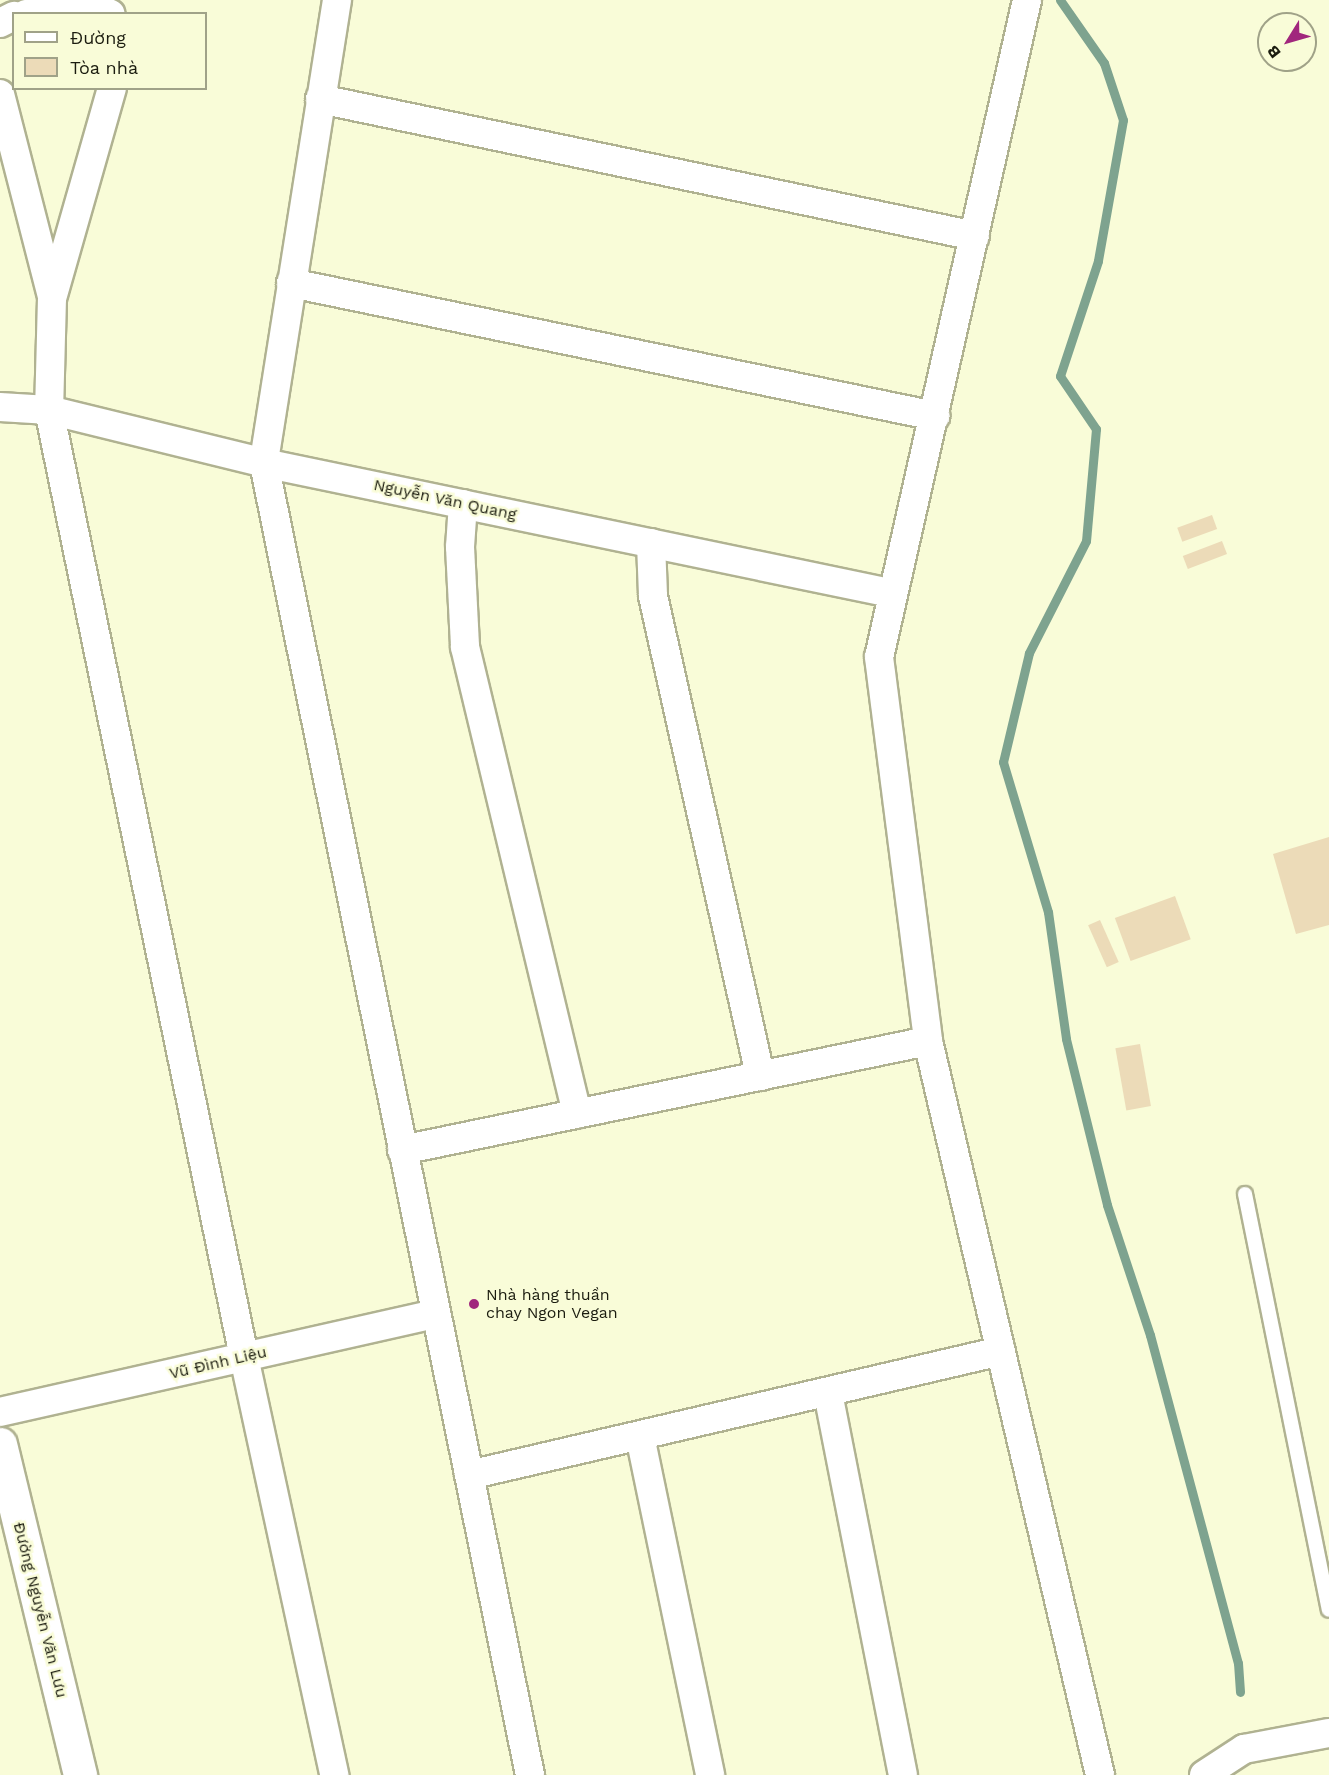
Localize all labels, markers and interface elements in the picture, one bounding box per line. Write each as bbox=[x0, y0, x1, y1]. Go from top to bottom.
legend bbox=[12, 12, 207, 90]
north arrow bbox=[1257, 12, 1317, 72]
text: Đường bbox=[70, 27, 126, 48]
text: B bbox=[1263, 42, 1285, 62]
text: Tòa nhà bbox=[70, 57, 138, 78]
street label: Nguyễn Văn Quang bbox=[372, 475, 518, 525]
place label: Nhà hàng thuần chay Ngon Vegan bbox=[486, 1285, 619, 1323]
marker: Nhà hàng thuần chay Ngon Vegan bbox=[467, 1297, 481, 1311]
street label: Vũ Đình Liệu bbox=[167, 1342, 269, 1384]
street label: Đường Nguyễn Văn Lưu bbox=[9, 1520, 71, 1700]

